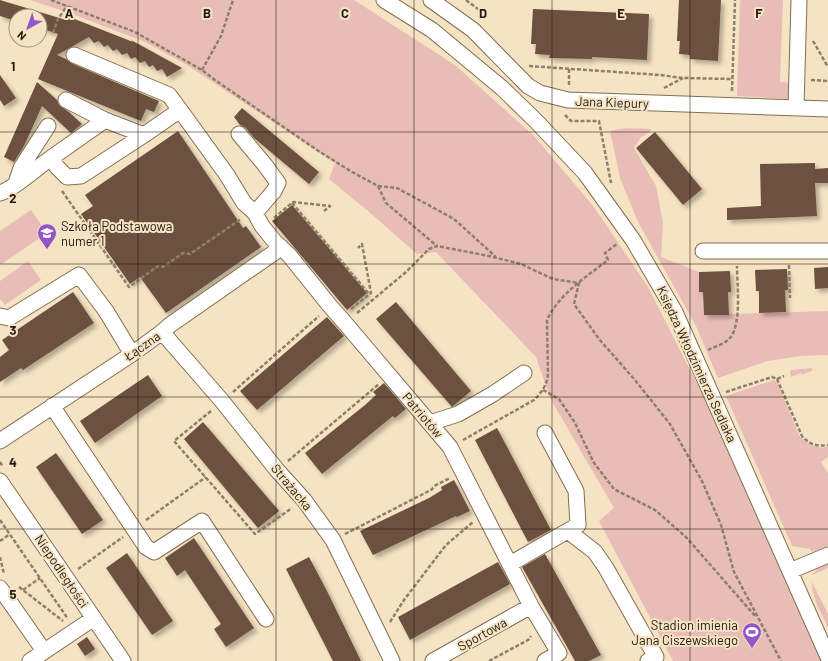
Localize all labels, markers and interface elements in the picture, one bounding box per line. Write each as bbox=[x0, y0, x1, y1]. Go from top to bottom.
text: A bbox=[65, 5, 74, 21]
text: B bbox=[203, 5, 211, 21]
text: C bbox=[341, 5, 349, 21]
text: D bbox=[479, 5, 487, 21]
text: E bbox=[617, 5, 625, 21]
text: F bbox=[755, 5, 763, 21]
north arrow bbox=[8, 8, 48, 48]
text: N bbox=[14, 29, 28, 43]
text: 1 bbox=[11, 58, 15, 74]
street label: Jana Kiepury bbox=[575, 93, 649, 111]
text: 2 bbox=[9, 190, 17, 206]
place label: Szkoła Podstawowa numer 1 bbox=[61, 218, 172, 249]
school or university icon: Szkoła Podstawowa numer 1 bbox=[36, 222, 58, 250]
street label: Księdza Włodzimierza Sedlaka bbox=[654, 283, 740, 445]
text: 3 bbox=[9, 322, 17, 338]
street label: Łączna bbox=[120, 328, 163, 365]
street label: Patriotów bbox=[399, 389, 447, 441]
text: 4 bbox=[9, 454, 17, 470]
street label: Strażacka bbox=[268, 460, 316, 514]
street label: Niepodległości bbox=[32, 531, 92, 611]
text: 5 bbox=[9, 586, 17, 602]
street label: Sportowa bbox=[455, 614, 509, 654]
place label: Stadion imienia Jana Ciszewskiego bbox=[632, 617, 738, 648]
sports icon: Stadion imienia Jana Ciszewskiego bbox=[741, 621, 763, 649]

